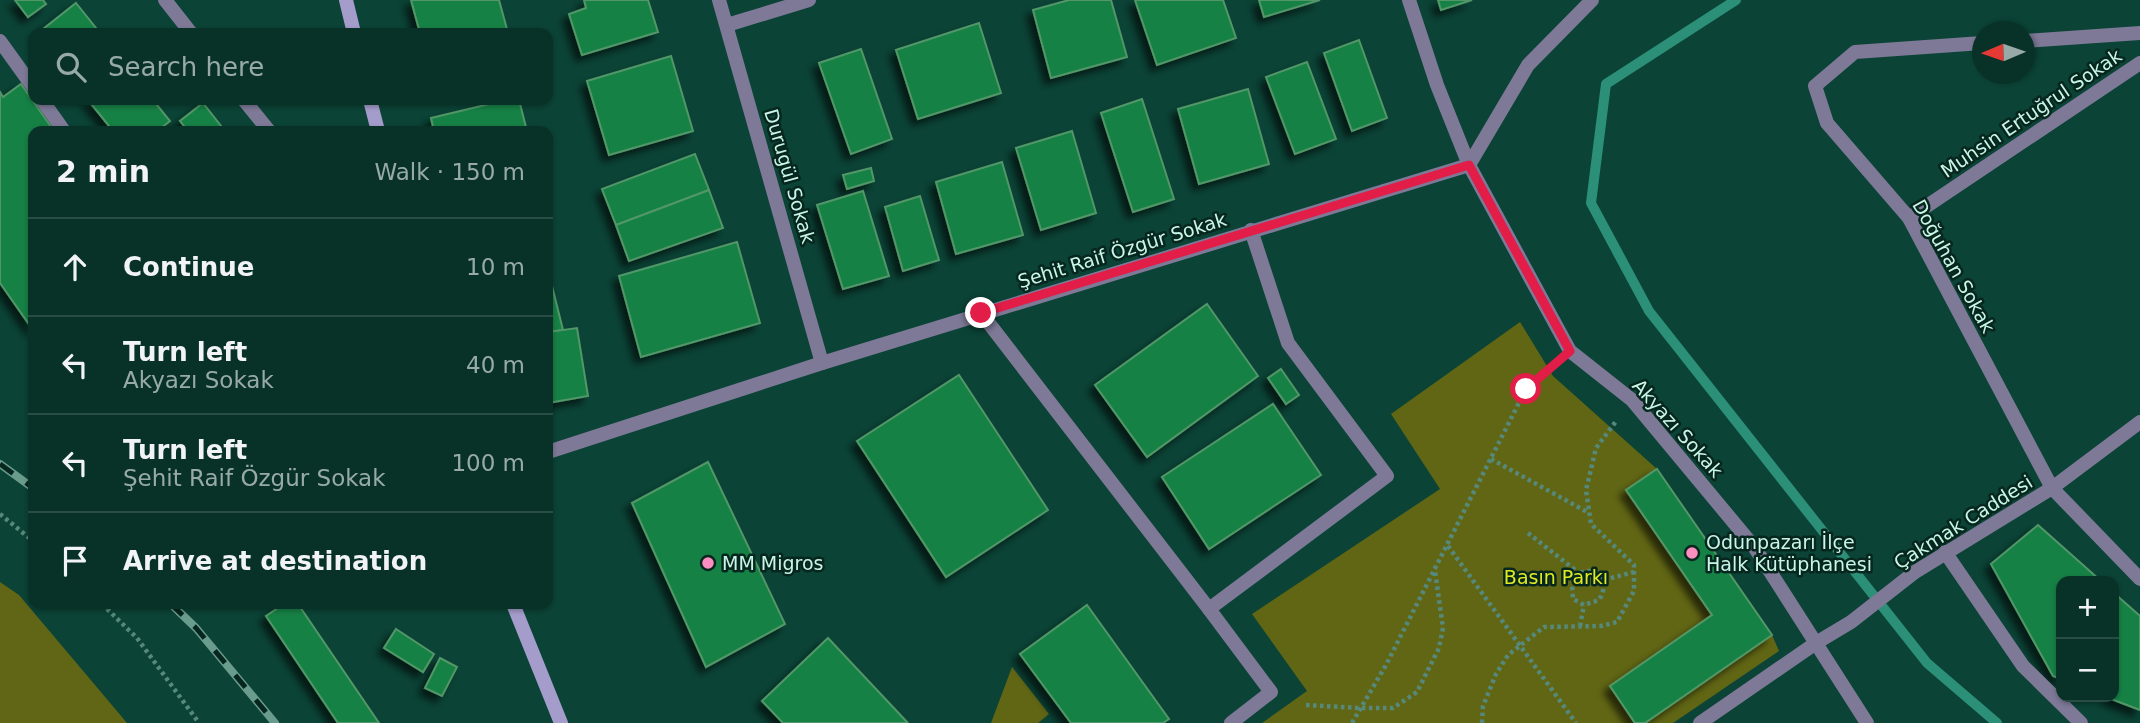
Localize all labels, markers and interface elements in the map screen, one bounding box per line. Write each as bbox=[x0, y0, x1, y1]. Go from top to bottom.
north arrow bbox=[1972, 21, 2035, 84]
search box bbox=[28, 28, 553, 105]
street label: Muhsin Ertuğrul Sokak bbox=[1936, 44, 2126, 182]
icon: search bbox=[52, 48, 90, 86]
text: Search here bbox=[108, 52, 264, 82]
street label: Durugül Sokak bbox=[760, 106, 820, 246]
text: 2 min bbox=[56, 154, 150, 189]
text: Walk · 150 m bbox=[374, 159, 525, 185]
street label: Doğuhan Sokak bbox=[1908, 195, 2000, 337]
street label: Şehit Raif Özgür Sokak bbox=[1015, 208, 1229, 292]
icon: ahead bbox=[56, 248, 94, 286]
text: Continue bbox=[123, 252, 254, 282]
text: 10 m bbox=[466, 254, 525, 280]
route end bbox=[965, 297, 996, 328]
text: Turn left bbox=[123, 337, 247, 367]
icon: left bbox=[56, 346, 94, 384]
text: 40 m bbox=[466, 352, 525, 378]
text: Akyazı Sokak bbox=[123, 367, 274, 393]
route start bbox=[1510, 373, 1541, 404]
street label: Akyazı Sokak bbox=[1628, 374, 1728, 482]
text: Turn left bbox=[123, 435, 247, 465]
icon: left bbox=[56, 444, 94, 482]
text: 100 m bbox=[451, 450, 525, 476]
text: Şehit Raif Özgür Sokak bbox=[123, 465, 386, 491]
street label: Çakmak Caddesi bbox=[1890, 471, 2036, 573]
place label: Odunpazarı İlçe Halk Kütüphanesi bbox=[1706, 531, 1872, 575]
icon: arrive bbox=[56, 542, 94, 580]
marker: Odunpazarı İlçe Halk Kütüphanesi bbox=[1684, 545, 1700, 561]
text: Arrive at destination bbox=[123, 546, 427, 576]
place label: MM Migros bbox=[722, 552, 823, 574]
marker: MM Migros bbox=[700, 555, 716, 571]
park label: Basın Parkı bbox=[1504, 566, 1608, 588]
map controls bbox=[2056, 576, 2119, 702]
button: + bbox=[2056, 576, 2119, 639]
button: − bbox=[2056, 639, 2119, 702]

